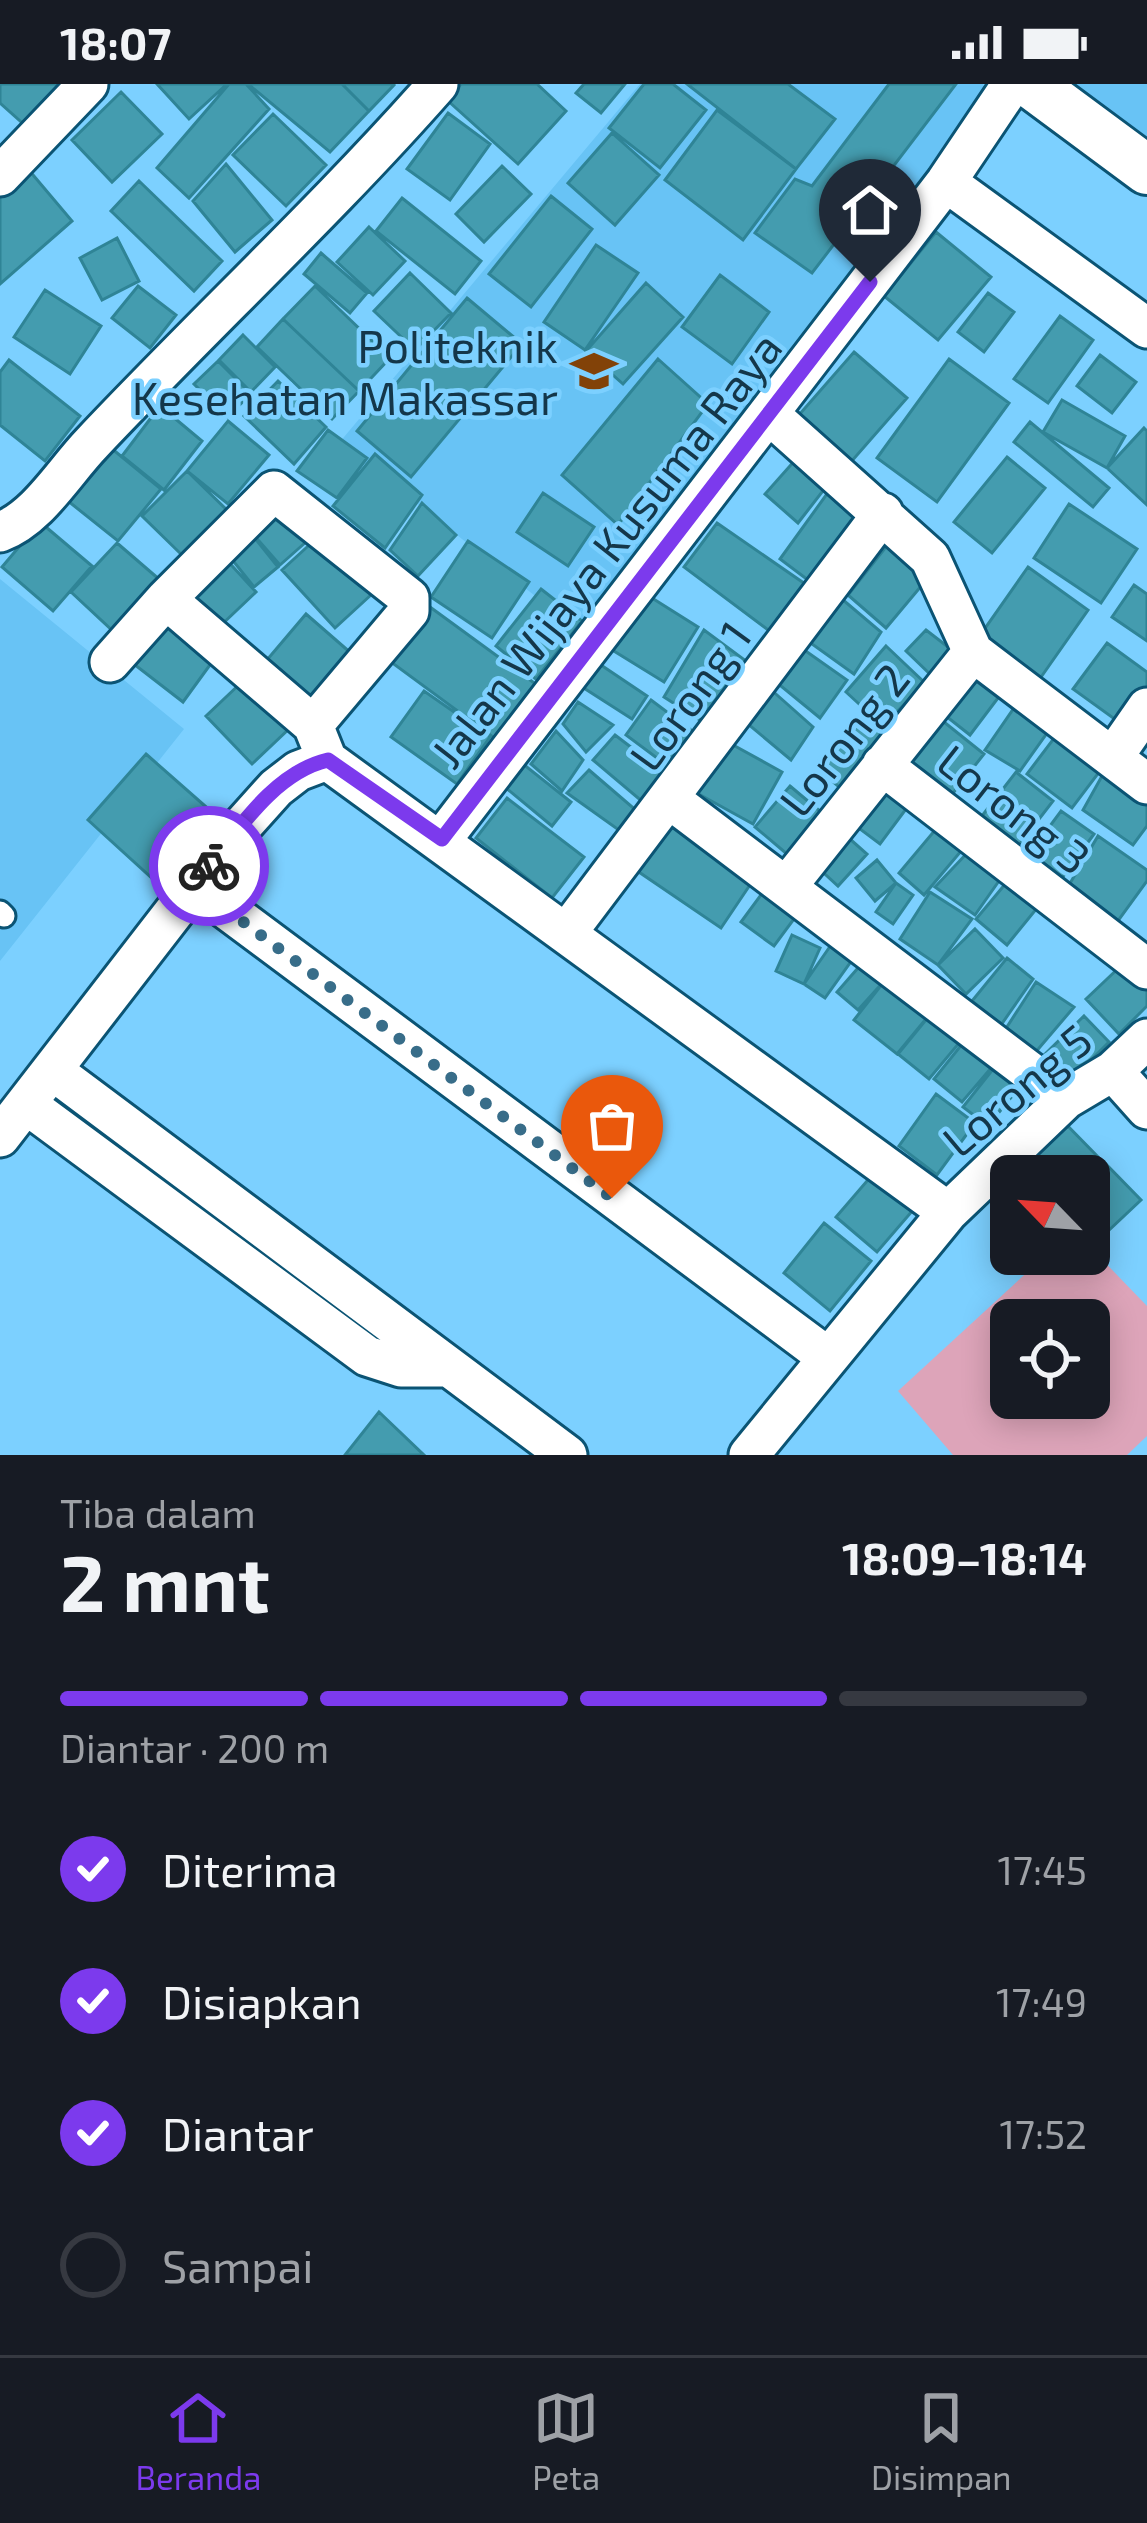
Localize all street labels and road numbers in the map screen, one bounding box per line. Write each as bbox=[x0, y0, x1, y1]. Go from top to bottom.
street label: Jalan Wijaya Kusuma Raya bbox=[418, 321, 792, 778]
street label: Lorong 1 bbox=[617, 610, 761, 780]
street label: Lorong 2 bbox=[767, 652, 919, 826]
street label: Lorong 3 bbox=[928, 732, 1102, 884]
street label: Lorong 5 bbox=[931, 1011, 1101, 1167]

